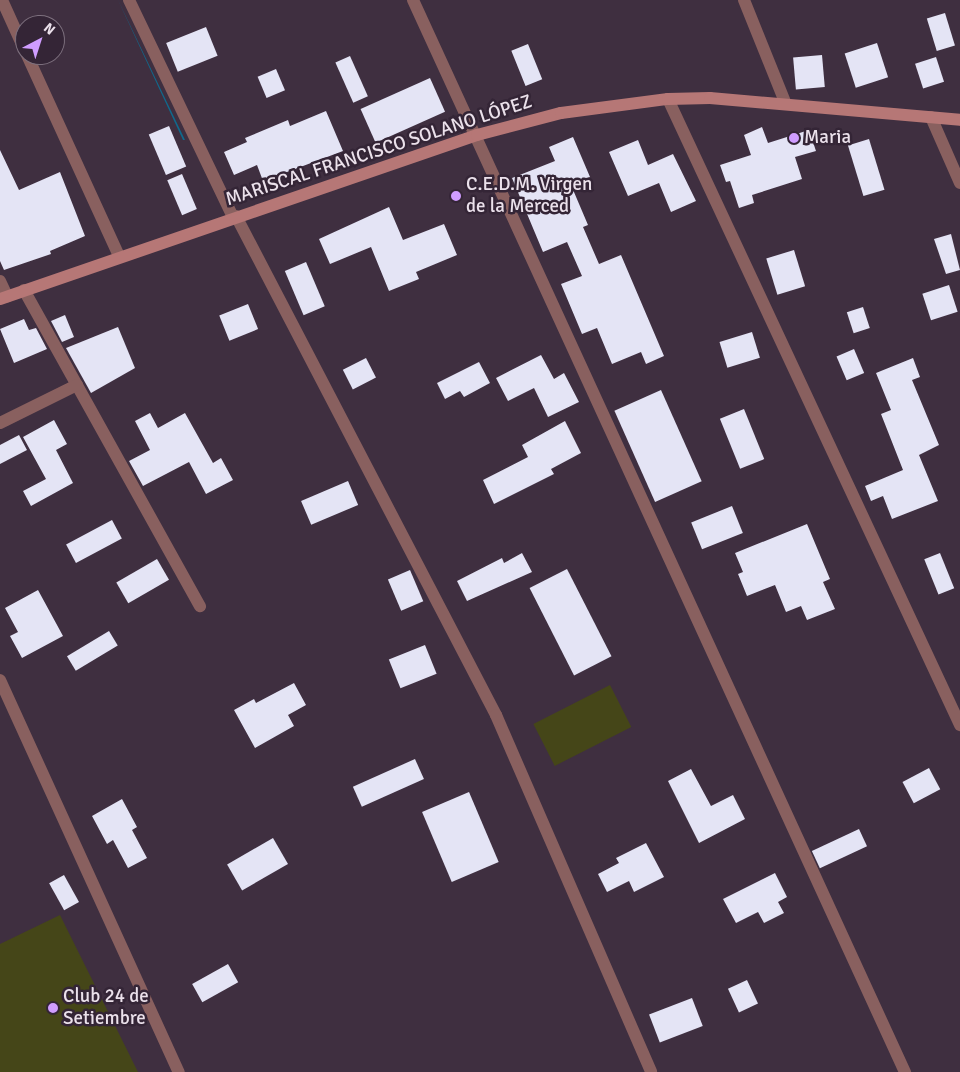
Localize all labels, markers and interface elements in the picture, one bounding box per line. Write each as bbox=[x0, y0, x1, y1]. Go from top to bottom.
north arrow bbox=[15, 15, 65, 65]
text: N bbox=[40, 19, 59, 39]
street label: MARISCAL FRANCISCO SOLANO LÓPEZ bbox=[223, 91, 535, 211]
place label: Maria bbox=[804, 127, 851, 149]
marker: Maria bbox=[788, 132, 800, 144]
place label: C.E.D.M. Virgen de la Merced bbox=[466, 174, 592, 218]
marker: C.E.D.M. Virgen de la Merced bbox=[450, 190, 462, 202]
place label: Club 24 de Setiembre bbox=[63, 986, 149, 1030]
marker: Club 24 de Setiembre bbox=[47, 1002, 59, 1014]

